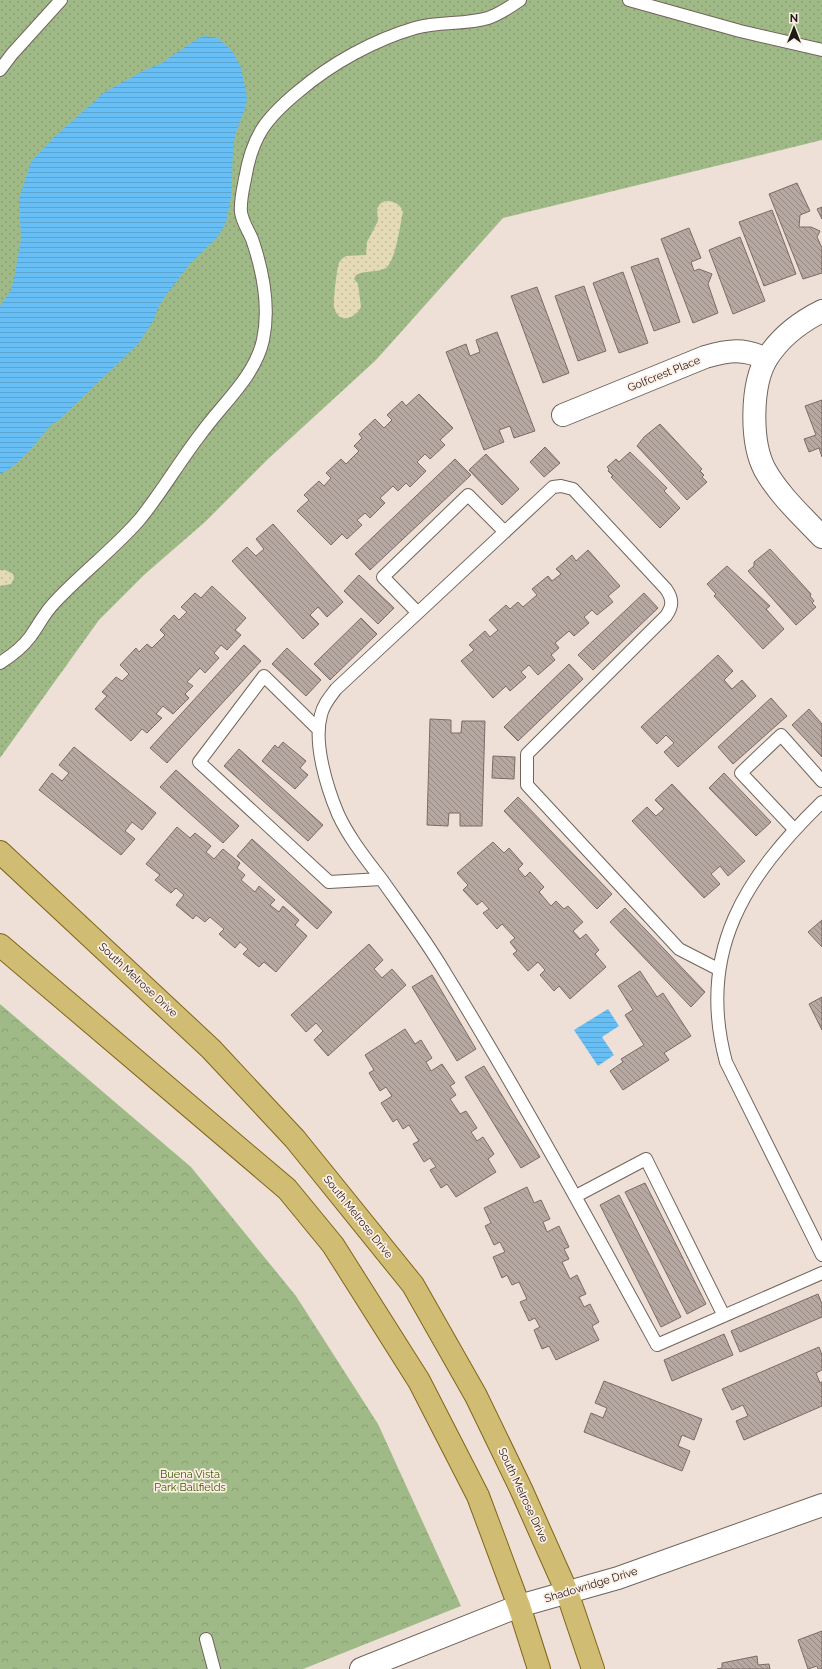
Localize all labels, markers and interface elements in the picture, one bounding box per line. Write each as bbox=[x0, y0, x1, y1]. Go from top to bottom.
north arrow bbox=[774, 8, 814, 48]
text: N bbox=[790, 12, 798, 25]
street label: Golfcrest Place bbox=[626, 353, 703, 394]
street label: South Melrose Drive bbox=[96, 940, 180, 1020]
street label: South Melrose Drive bbox=[321, 1173, 396, 1261]
street label: South Melrose Drive bbox=[495, 1446, 551, 1545]
park label: Buena Vista Park Ballfields bbox=[154, 1468, 226, 1494]
street label: Shadowridge Drive bbox=[543, 1565, 640, 1605]

